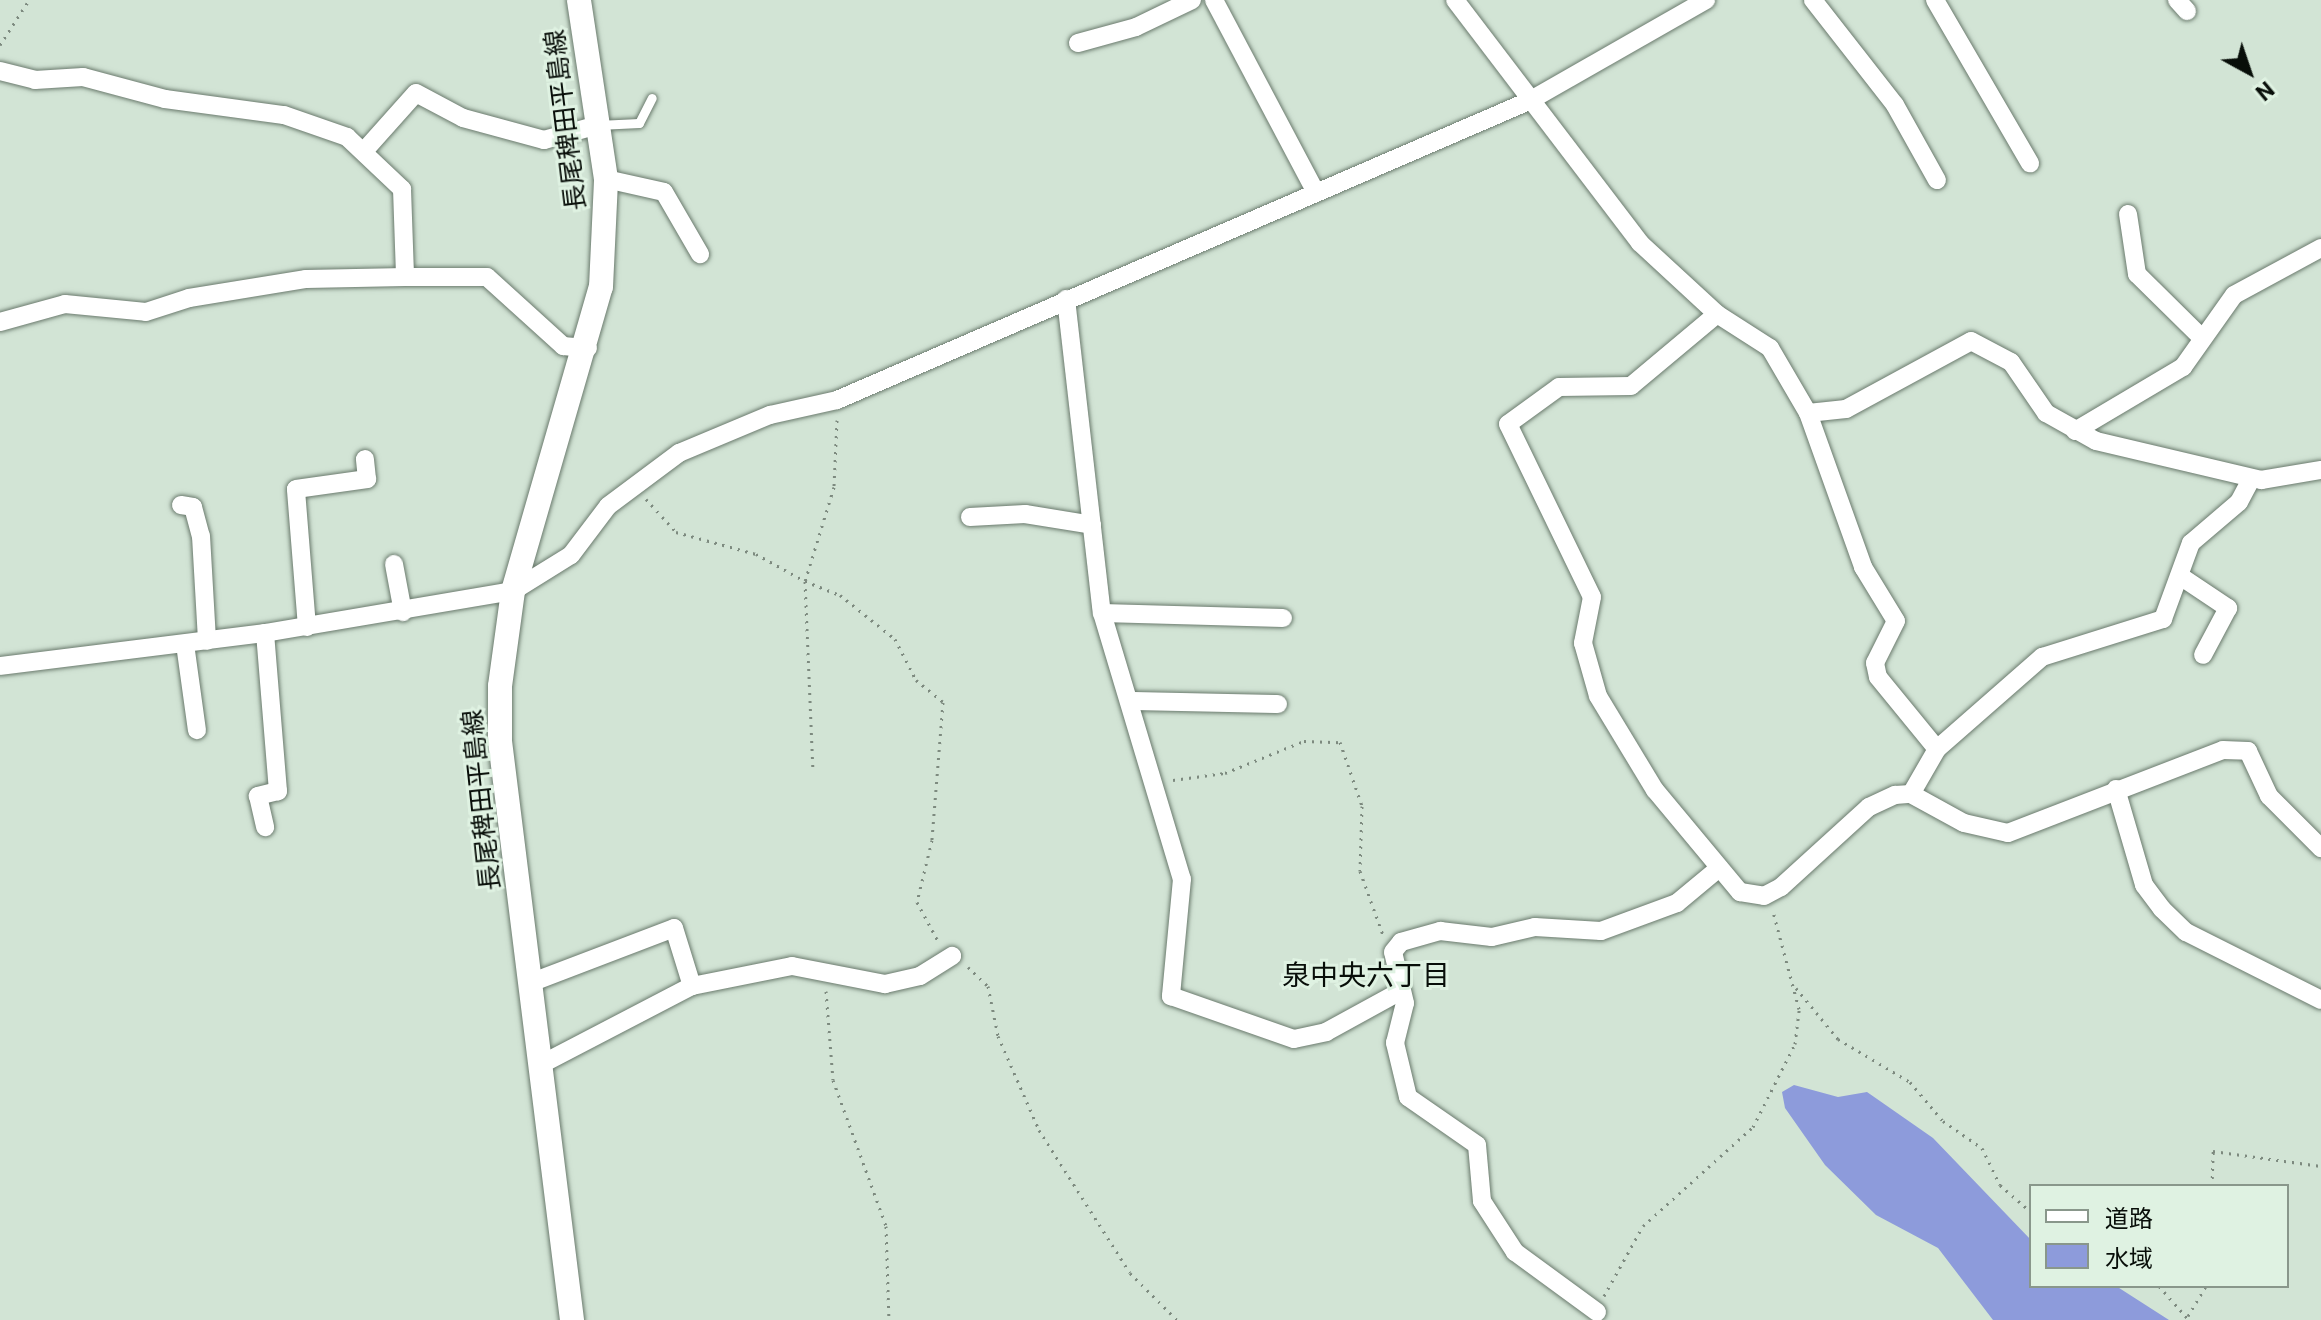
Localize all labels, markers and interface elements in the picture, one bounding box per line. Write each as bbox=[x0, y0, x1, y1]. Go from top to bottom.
street label: 長尾稗田平島線 bbox=[539, 28, 593, 212]
north arrow bbox=[2209, 32, 2289, 112]
text: N bbox=[2251, 76, 2279, 105]
street label: 長尾稗田平島線 bbox=[457, 708, 507, 892]
district label: 泉中央六丁目 bbox=[1282, 959, 1450, 993]
legend bbox=[2029, 1184, 2289, 1288]
text: 道路 bbox=[2105, 1205, 2153, 1233]
text: 水域 bbox=[2105, 1245, 2153, 1273]

